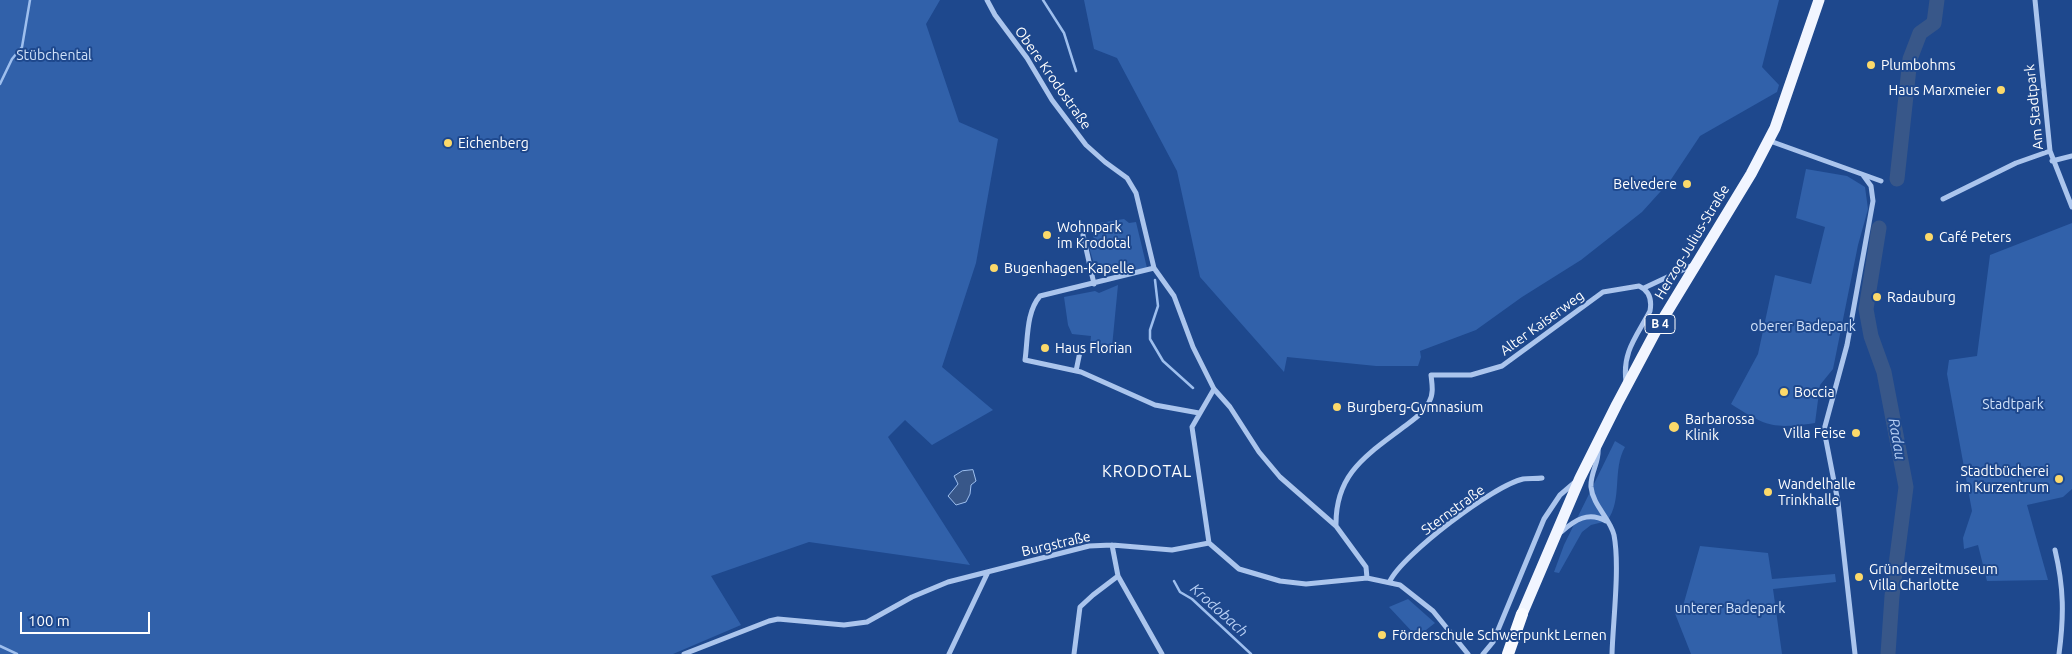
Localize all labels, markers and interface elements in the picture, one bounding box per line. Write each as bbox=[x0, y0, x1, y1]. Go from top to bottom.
street label: Obere Krodostraße bbox=[1011, 23, 1095, 133]
park label: Stübchental bbox=[16, 47, 92, 63]
place label: Plumbohms bbox=[1881, 57, 1956, 73]
marker: Plumbohms bbox=[1865, 59, 1877, 71]
street label: Am Stadtpark bbox=[2021, 63, 2047, 151]
place label: Haus Marxmeier bbox=[1889, 82, 1991, 98]
marker: Haus Marxmeier bbox=[1995, 84, 2007, 96]
place label: Eichenberg bbox=[458, 135, 529, 151]
marker: Eichenberg bbox=[442, 137, 454, 149]
place label: Belvedere bbox=[1613, 176, 1677, 192]
marker: Belvedere bbox=[1681, 178, 1693, 190]
street label: Herzog-Julius-Straße bbox=[1651, 182, 1733, 302]
place label: Wohnpark im Krodotal bbox=[1057, 219, 1130, 252]
marker: Wohnpark im Krodotal bbox=[1041, 229, 1053, 241]
place label: Café Peters bbox=[1939, 229, 2011, 245]
marker: Café Peters bbox=[1923, 231, 1935, 243]
place label: Bugenhagen-Kapelle bbox=[1004, 260, 1134, 276]
marker: Bugenhagen-Kapelle bbox=[988, 262, 1000, 274]
street label: Alter Kaiserweg bbox=[1497, 287, 1587, 359]
place label: Radauburg bbox=[1887, 289, 1956, 305]
marker: Radauburg bbox=[1871, 291, 1883, 303]
road number: B 4 bbox=[1645, 314, 1675, 334]
park label: oberer Badepark bbox=[1750, 318, 1856, 334]
place label: Haus Florian bbox=[1055, 340, 1132, 356]
marker: Haus Florian bbox=[1039, 342, 1051, 354]
place label: Boccia bbox=[1794, 384, 1835, 400]
marker: Boccia bbox=[1778, 386, 1790, 398]
park label: Stadtpark bbox=[1982, 396, 2044, 412]
place label: Burgberg-Gymnasium bbox=[1347, 399, 1483, 415]
marker: Burgberg-Gymnasium bbox=[1331, 401, 1343, 413]
place label: Barbarossa Klinik bbox=[1685, 411, 1755, 444]
water label: Radau bbox=[1885, 417, 1909, 461]
marker: Barbarossa Klinik bbox=[1667, 420, 1681, 434]
place label: Villa Feise bbox=[1783, 425, 1846, 441]
marker: Villa Feise bbox=[1850, 427, 1862, 439]
district label: KRODOTAL bbox=[1101, 462, 1193, 482]
place label: Stadtbücherei im Kurzentrum bbox=[1956, 463, 2049, 496]
marker: Stadtbücherei im Kurzentrum bbox=[2053, 473, 2065, 485]
place label: Wandelhalle Trinkhalle bbox=[1778, 476, 1856, 508]
street label: Sternstraße bbox=[1418, 481, 1488, 539]
marker: Wandelhalle Trinkhalle bbox=[1762, 486, 1774, 498]
street label: Burgstraße bbox=[1020, 528, 1092, 560]
place label: Gründerzeitmuseum Villa Charlotte bbox=[1869, 561, 1998, 594]
marker: Gründerzeitmuseum Villa Charlotte bbox=[1853, 571, 1865, 583]
water label: Krodobach bbox=[1187, 580, 1251, 640]
park label: unterer Badepark bbox=[1675, 600, 1785, 616]
scale bar bbox=[22, 602, 152, 634]
text: 100 m bbox=[28, 612, 70, 629]
place label: Förderschule Schwerpunkt Lernen bbox=[1392, 627, 1607, 643]
marker: Förderschule Schwerpunkt Lernen bbox=[1376, 629, 1388, 641]

